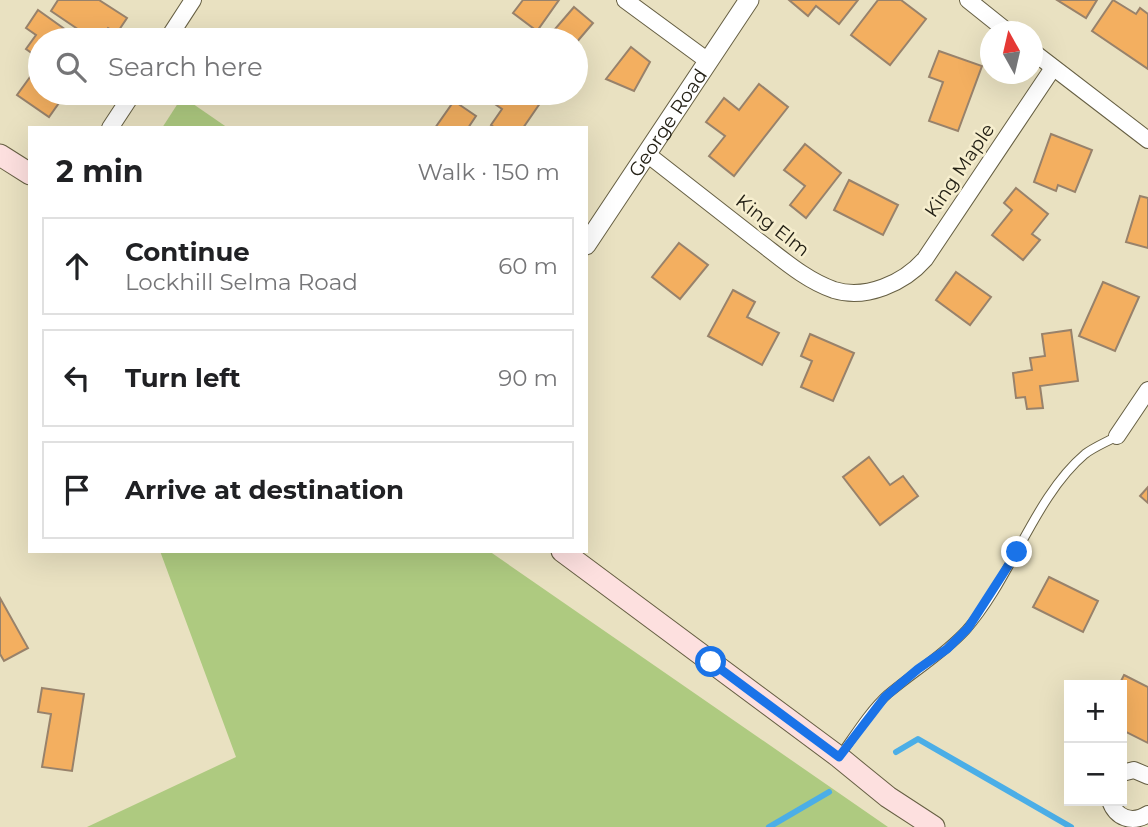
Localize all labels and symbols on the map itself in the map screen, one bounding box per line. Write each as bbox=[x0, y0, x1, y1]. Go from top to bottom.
north arrow bbox=[980, 21, 1043, 84]
street label: George Road bbox=[624, 65, 712, 181]
street label: King Maple bbox=[920, 119, 999, 222]
street label: King Elm bbox=[731, 189, 814, 261]
route end bbox=[1001, 536, 1032, 567]
route start bbox=[695, 646, 726, 677]

